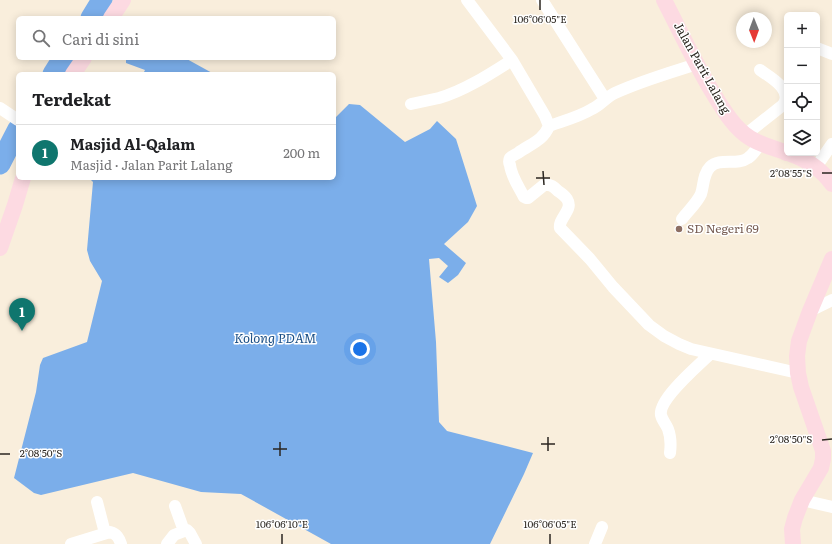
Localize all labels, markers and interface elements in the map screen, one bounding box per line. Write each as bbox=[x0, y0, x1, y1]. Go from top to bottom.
text: 106°06'05"E bbox=[513, 11, 567, 26]
north arrow bbox=[736, 12, 772, 48]
map controls bbox=[784, 12, 820, 156]
button: + bbox=[784, 12, 820, 48]
search box bbox=[16, 16, 336, 60]
street label: Jalan Parit Lalang bbox=[670, 18, 736, 117]
icon: search bbox=[30, 27, 52, 49]
text: Cari di sini bbox=[62, 27, 139, 50]
button: − bbox=[784, 48, 820, 84]
button: locate bbox=[784, 84, 820, 120]
text: Terdekat bbox=[32, 86, 111, 111]
button: layers bbox=[784, 120, 820, 156]
text: Masjid Al-Qalam bbox=[70, 132, 195, 155]
text: 1 bbox=[42, 143, 48, 162]
text: 200 m bbox=[283, 143, 320, 162]
text: Masjid · Jalan Parit Lalang bbox=[70, 155, 233, 174]
text: 2°08'55"S bbox=[770, 165, 812, 180]
place label: SD Negeri 69 bbox=[687, 219, 759, 237]
marker: SD Negeri 69 bbox=[674, 224, 684, 234]
pin: 1 bbox=[9, 298, 35, 331]
water label: Kolong PDAM bbox=[234, 328, 316, 347]
your location bbox=[350, 339, 370, 359]
text: 2°08'50"S bbox=[770, 431, 812, 446]
text: 2°08'50"S bbox=[20, 445, 62, 460]
text: 106°06'10"E bbox=[256, 516, 308, 531]
text: 106°06'05"E bbox=[523, 516, 577, 531]

